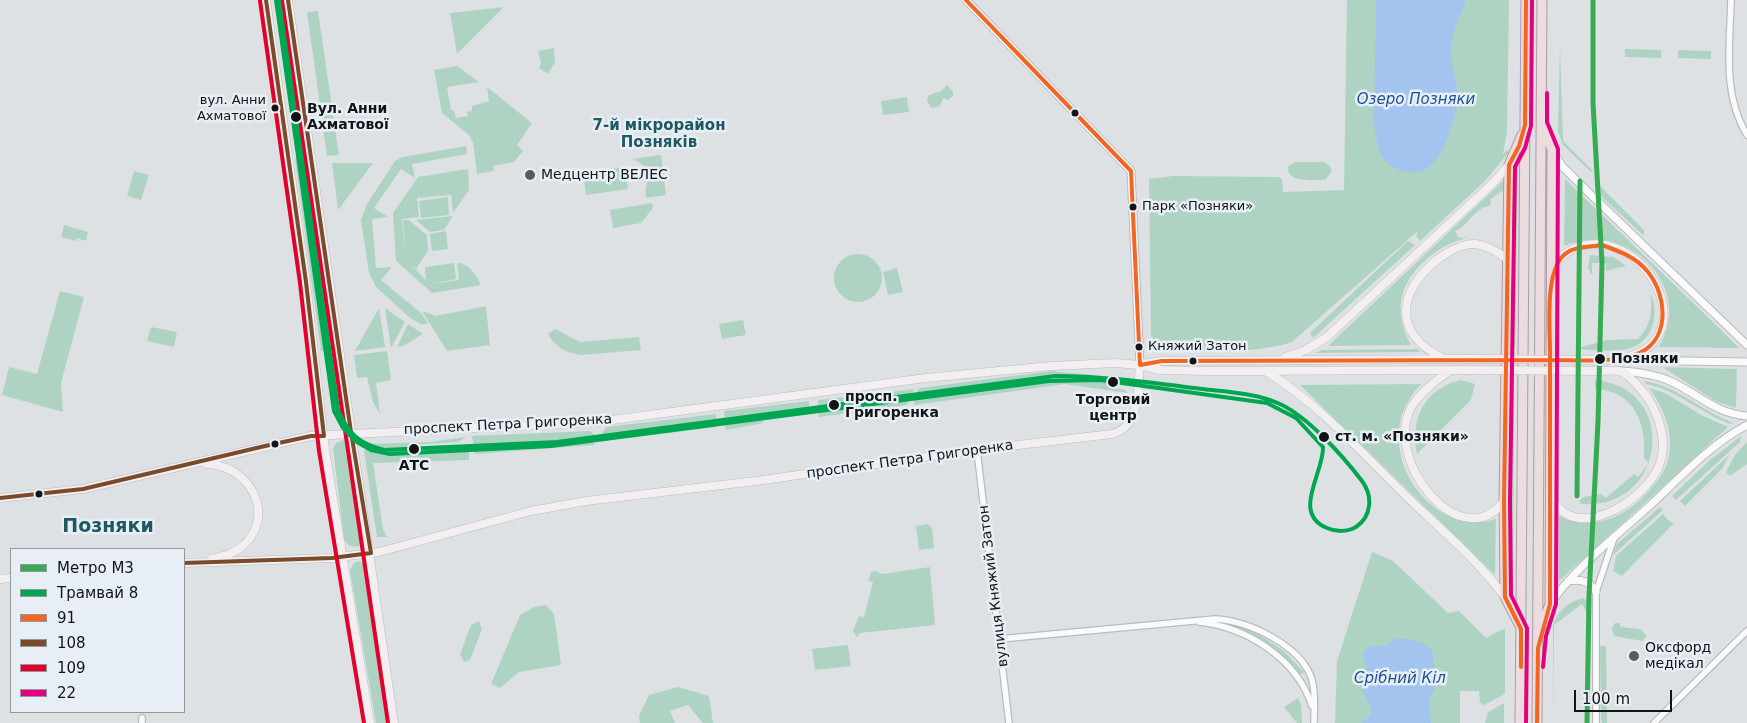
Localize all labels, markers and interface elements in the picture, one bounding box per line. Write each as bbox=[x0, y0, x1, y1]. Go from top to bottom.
water label: Озеро Позняки bbox=[1357, 91, 1475, 109]
place label: вул. Анни Ахматової bbox=[197, 93, 266, 124]
place label: Вул. Анни Ахматової bbox=[307, 101, 389, 134]
marker: вул. Анни Ахматової bbox=[270, 103, 280, 113]
unlabelled marker bbox=[1070, 108, 1080, 118]
marker: Вул. Анни Ахматової bbox=[289, 110, 303, 124]
district label: 7-й мікрорайон Позняків bbox=[592, 117, 726, 152]
place label: Медцентр ВЕЛЕС bbox=[541, 167, 668, 183]
marker: Медцентр ВЕЛЕС bbox=[523, 168, 537, 182]
place label: Парк «Позняки» bbox=[1142, 199, 1253, 215]
marker: Парк «Позняки» bbox=[1128, 202, 1138, 212]
place label: Княжий Затон bbox=[1148, 339, 1247, 355]
marker: Княжий Затон bbox=[1134, 342, 1144, 352]
place label: Позняки bbox=[1611, 351, 1678, 367]
marker: Позняки bbox=[1593, 352, 1607, 366]
unlabelled marker bbox=[1188, 356, 1198, 366]
marker: Торговий центр bbox=[1106, 375, 1120, 389]
place label: просп. Григоренка bbox=[845, 389, 939, 422]
place label: Торговий центр bbox=[1076, 392, 1150, 424]
marker: просп. Григоренка bbox=[827, 398, 841, 412]
street label: проспект Петра Григоренка bbox=[403, 411, 613, 439]
place label: ст. м. «Позняки» bbox=[1335, 429, 1469, 445]
marker: ст. м. «Позняки» bbox=[1317, 430, 1331, 444]
street label: проспект Петра Григоренка bbox=[806, 437, 1014, 483]
unlabelled marker bbox=[270, 439, 280, 449]
marker: АТС bbox=[407, 442, 421, 456]
place label: АТС bbox=[399, 458, 429, 474]
unlabelled marker bbox=[34, 489, 44, 499]
street label: вулиця Княжий Затон bbox=[976, 504, 1012, 668]
district label: Позняки bbox=[62, 516, 154, 538]
legend bbox=[10, 548, 185, 713]
text: Метро M3 bbox=[57, 559, 134, 577]
text: Трамвай 8 bbox=[57, 584, 138, 602]
text: 91 bbox=[57, 609, 76, 627]
text: 108 bbox=[57, 634, 86, 652]
place label: Оксфорд медікал bbox=[1645, 640, 1711, 672]
marker: Оксфорд медікал bbox=[1627, 649, 1641, 663]
text: 109 bbox=[57, 659, 86, 677]
water label: Срібний Кіл bbox=[1354, 670, 1446, 688]
scale bar bbox=[1577, 680, 1674, 712]
text: 22 bbox=[57, 684, 76, 702]
text: 100 m bbox=[1582, 690, 1630, 708]

